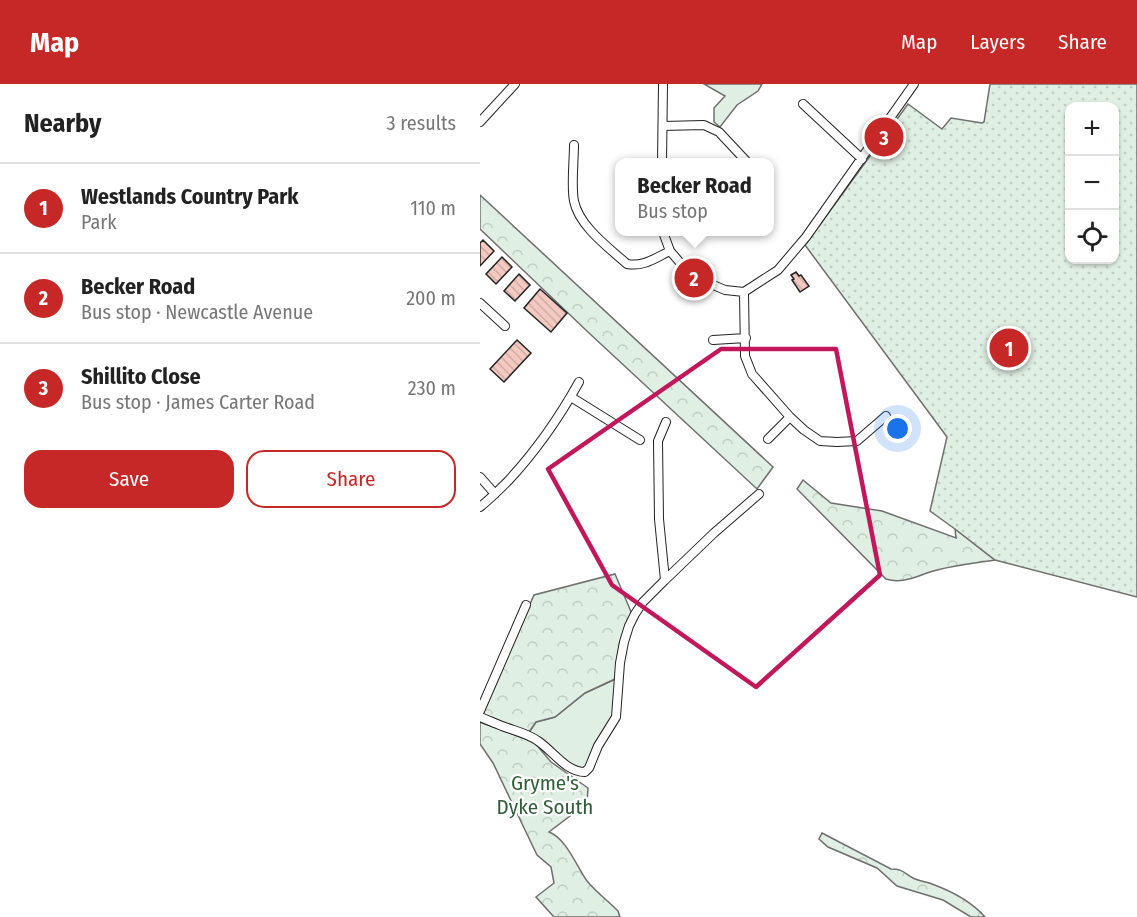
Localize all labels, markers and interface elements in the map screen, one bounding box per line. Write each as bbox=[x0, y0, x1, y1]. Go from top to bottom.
text: Map bbox=[30, 26, 79, 59]
text: Map bbox=[901, 29, 937, 55]
text: Layers bbox=[970, 29, 1025, 55]
text: Share bbox=[1058, 29, 1107, 55]
map controls bbox=[1065, 102, 1119, 264]
button: + bbox=[1065, 102, 1119, 156]
text: Nearby bbox=[24, 108, 101, 139]
text: 3 results bbox=[387, 111, 456, 135]
pin: 3 bbox=[864, 115, 904, 160]
button: − bbox=[1065, 156, 1119, 210]
popup bbox=[615, 158, 774, 236]
text: Becker Road bbox=[637, 172, 752, 199]
text: Westlands Country Park bbox=[81, 183, 298, 210]
text: 1 bbox=[39, 196, 48, 220]
text: 110 m bbox=[410, 196, 456, 220]
text: Bus stop bbox=[637, 199, 708, 223]
text: Park bbox=[81, 210, 117, 234]
button: locate bbox=[1065, 210, 1119, 264]
pin: 2 bbox=[674, 256, 714, 300]
text: Becker Road bbox=[81, 273, 195, 300]
text: 2 bbox=[39, 286, 48, 310]
text: 200 m bbox=[406, 286, 456, 310]
text: Bus stop · Newcastle Avenue bbox=[81, 300, 313, 324]
pin: 1 bbox=[990, 326, 1028, 370]
text: Shillito Close bbox=[81, 363, 201, 390]
text: 3 bbox=[39, 376, 48, 400]
text: 230 m bbox=[408, 376, 456, 400]
text: Bus stop · James Carter Road bbox=[81, 390, 315, 414]
your location bbox=[883, 414, 912, 443]
button: Save bbox=[24, 450, 234, 508]
button: Share bbox=[246, 450, 456, 508]
park label: Gryme's Dyke South bbox=[497, 770, 593, 820]

